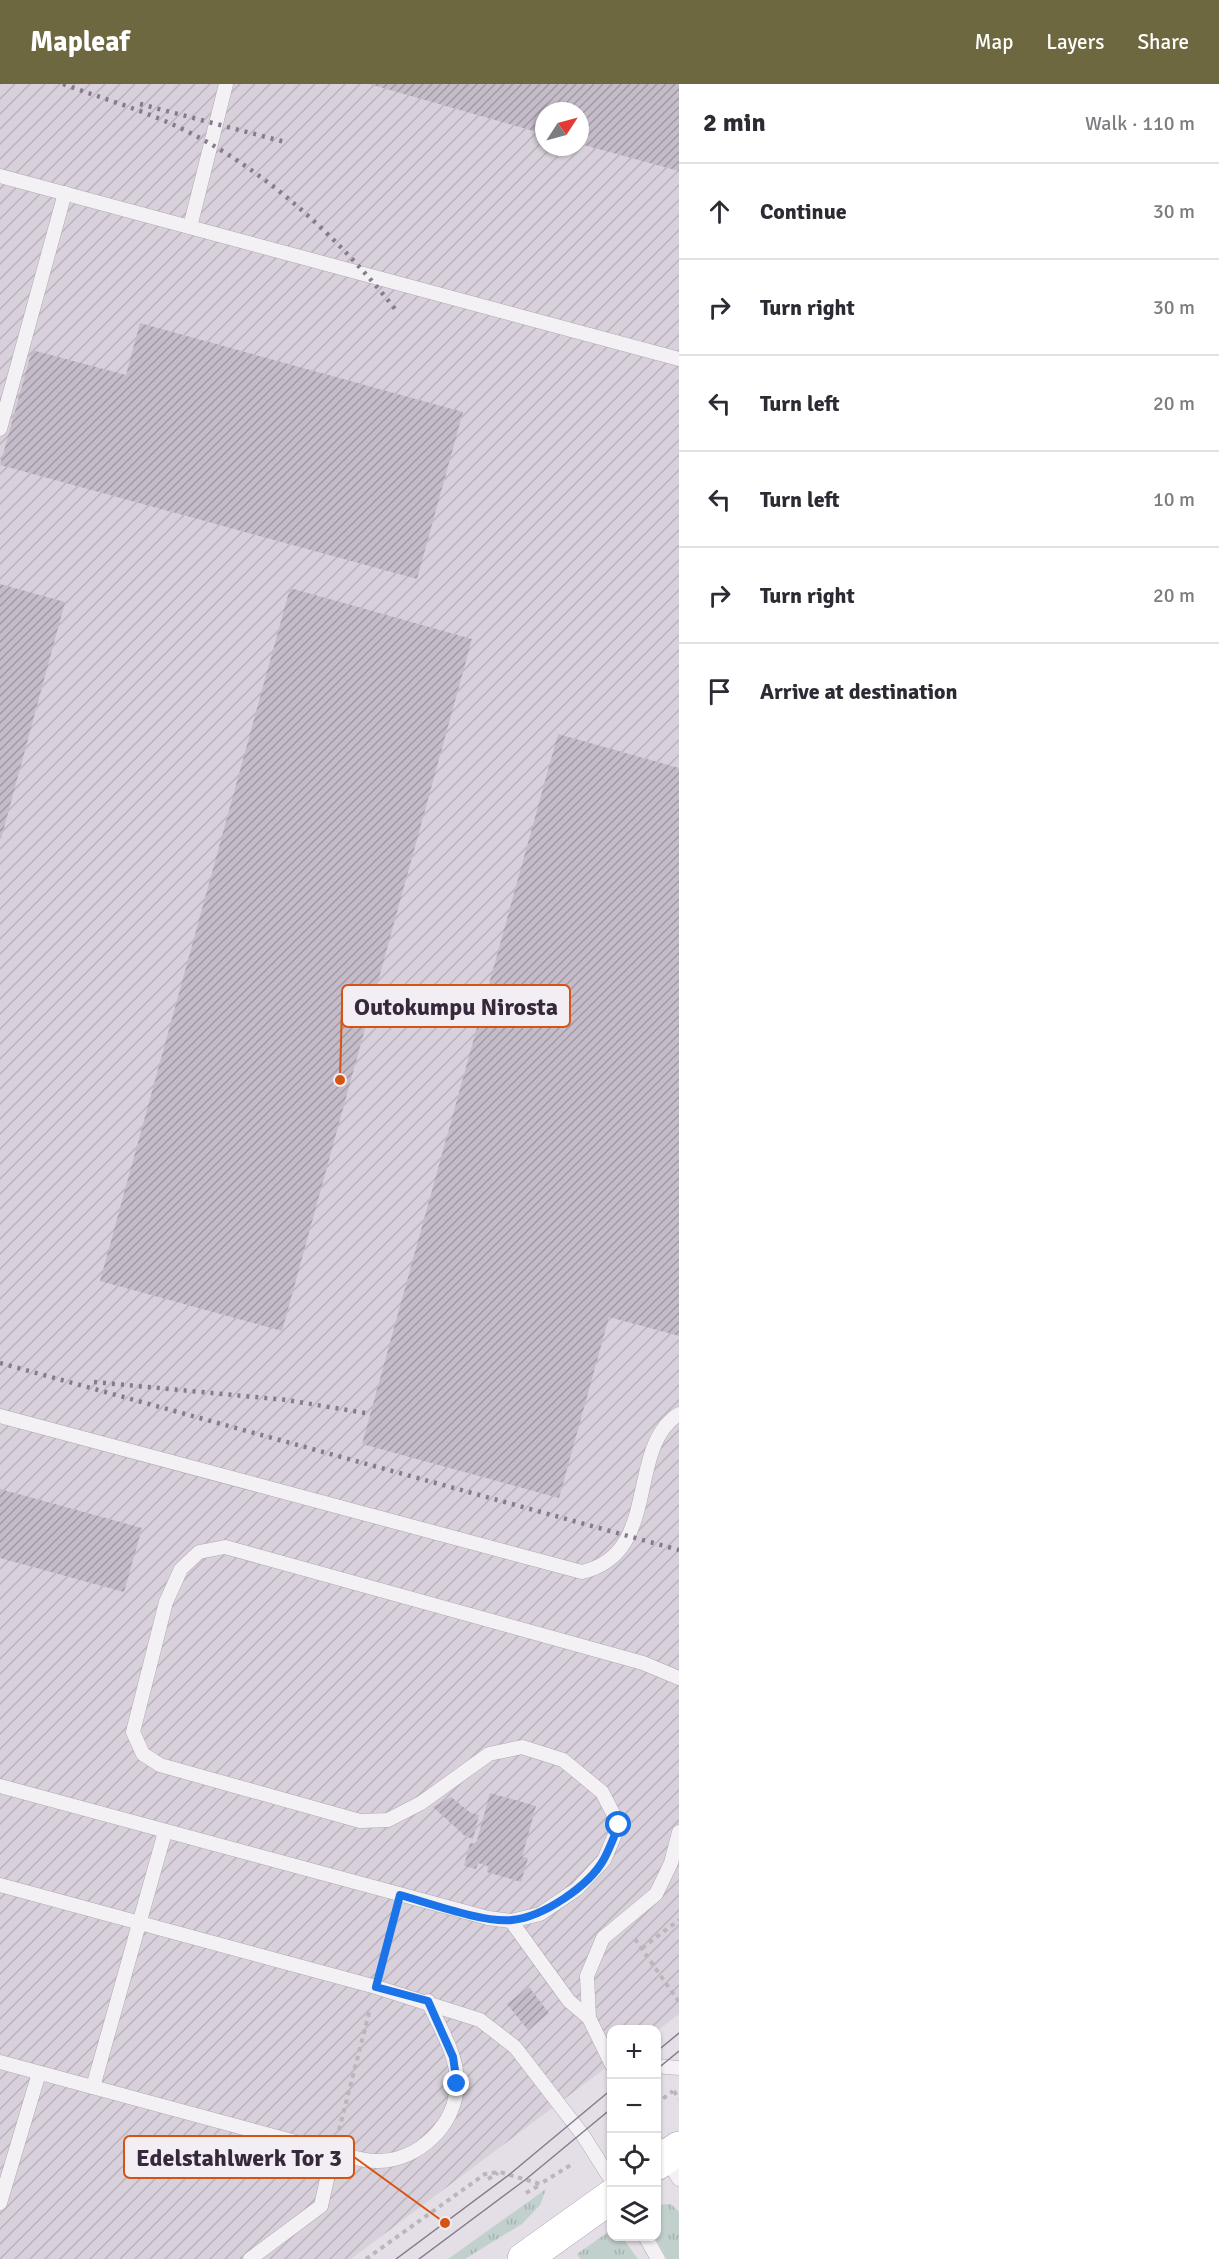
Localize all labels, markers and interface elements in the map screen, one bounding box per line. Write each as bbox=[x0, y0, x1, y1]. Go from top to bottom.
text: Mapleaf bbox=[30, 25, 130, 59]
text: Map bbox=[975, 29, 1013, 55]
text: Layers bbox=[1046, 29, 1104, 55]
text: Share bbox=[1137, 29, 1189, 55]
north arrow bbox=[535, 102, 589, 156]
text: 2 min bbox=[703, 107, 766, 139]
text: Walk · 110 m bbox=[1085, 111, 1195, 136]
icon: ahead bbox=[703, 195, 736, 228]
text: Continue bbox=[760, 198, 847, 225]
text: 30 m bbox=[1153, 199, 1195, 224]
icon: right bbox=[703, 291, 736, 324]
text: Turn right bbox=[760, 294, 855, 321]
text: 30 m bbox=[1153, 295, 1195, 320]
icon: left bbox=[703, 387, 736, 420]
text: Turn left bbox=[760, 390, 840, 417]
text: 20 m bbox=[1153, 391, 1195, 416]
icon: left bbox=[703, 483, 736, 516]
text: Turn left bbox=[760, 486, 840, 513]
text: 10 m bbox=[1153, 487, 1195, 512]
icon: right bbox=[703, 579, 736, 612]
text: Turn right bbox=[760, 582, 855, 609]
text: 20 m bbox=[1153, 583, 1195, 608]
icon: arrive bbox=[703, 675, 736, 708]
text: Arrive at destination bbox=[760, 678, 957, 705]
callout: Outokumpu Nirosta bbox=[342, 985, 570, 1027]
text: Outokumpu Nirosta bbox=[354, 992, 558, 1022]
route start bbox=[605, 1811, 631, 1837]
map controls bbox=[607, 2025, 661, 2241]
button: + bbox=[607, 2025, 661, 2079]
route end bbox=[443, 2070, 469, 2096]
button: − bbox=[607, 2079, 661, 2133]
button: locate bbox=[607, 2133, 661, 2187]
callout: Edelstahlwerk Tor 3 bbox=[124, 2136, 354, 2178]
text: Edelstahlwerk Tor 3 bbox=[136, 2143, 342, 2173]
button: layers bbox=[607, 2187, 661, 2241]

